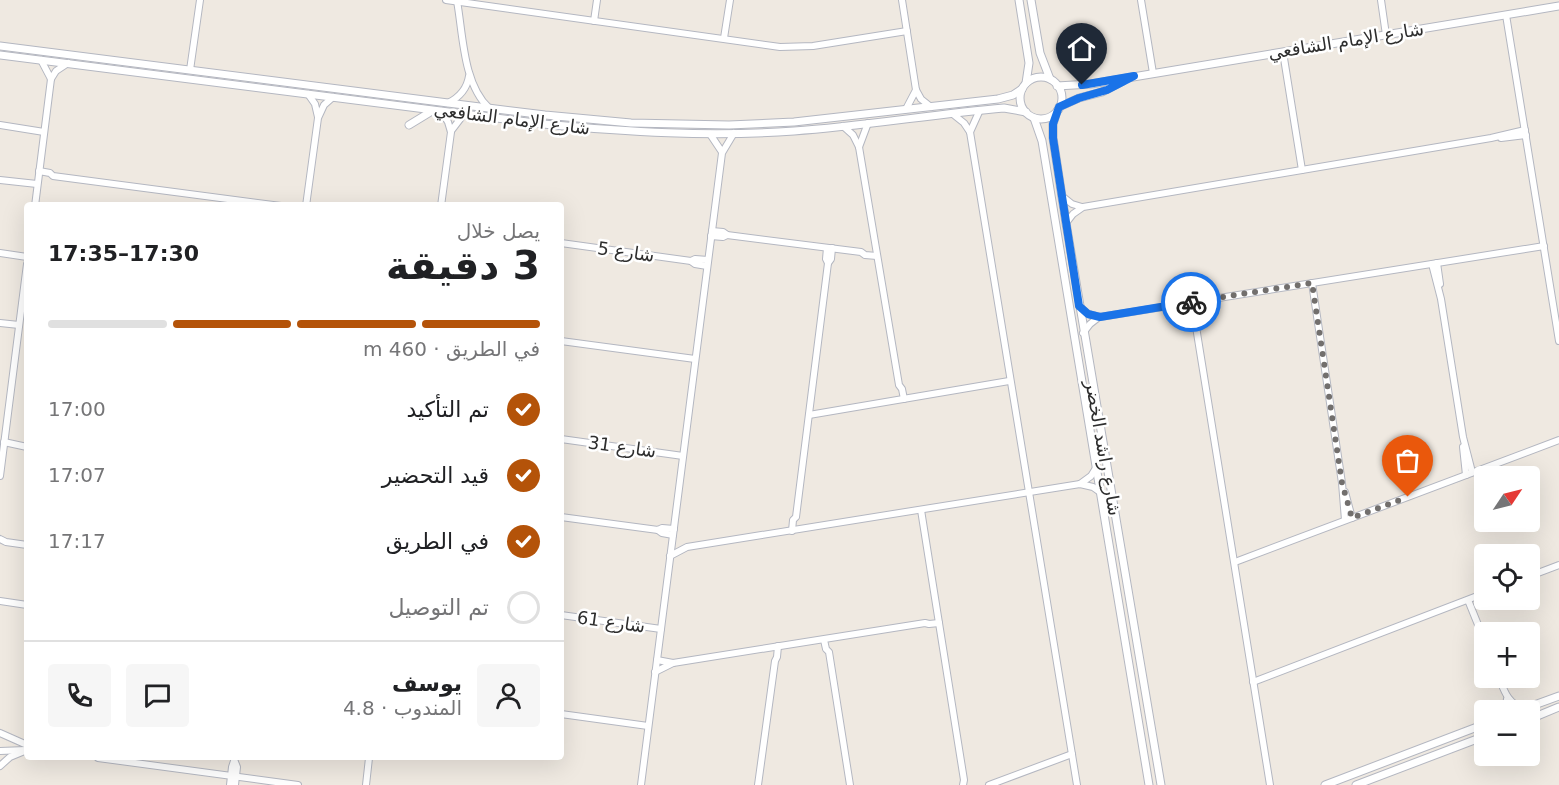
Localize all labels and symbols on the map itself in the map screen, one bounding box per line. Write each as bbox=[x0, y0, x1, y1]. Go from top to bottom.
street label: شارع الإمام الشافعي bbox=[1267, 18, 1425, 64]
pin bbox=[1056, 23, 1107, 85]
street label: شارع الإمام الشافعي bbox=[433, 98, 591, 140]
street label: شارع 5 bbox=[596, 237, 656, 267]
courier bbox=[1161, 272, 1221, 332]
street label: شارع راشد الخضر bbox=[1080, 377, 1126, 518]
street label: شارع 31 bbox=[586, 431, 658, 463]
pin bbox=[1382, 435, 1433, 497]
north arrow bbox=[1474, 466, 1540, 532]
street label: شارع 61 bbox=[575, 606, 647, 638]

